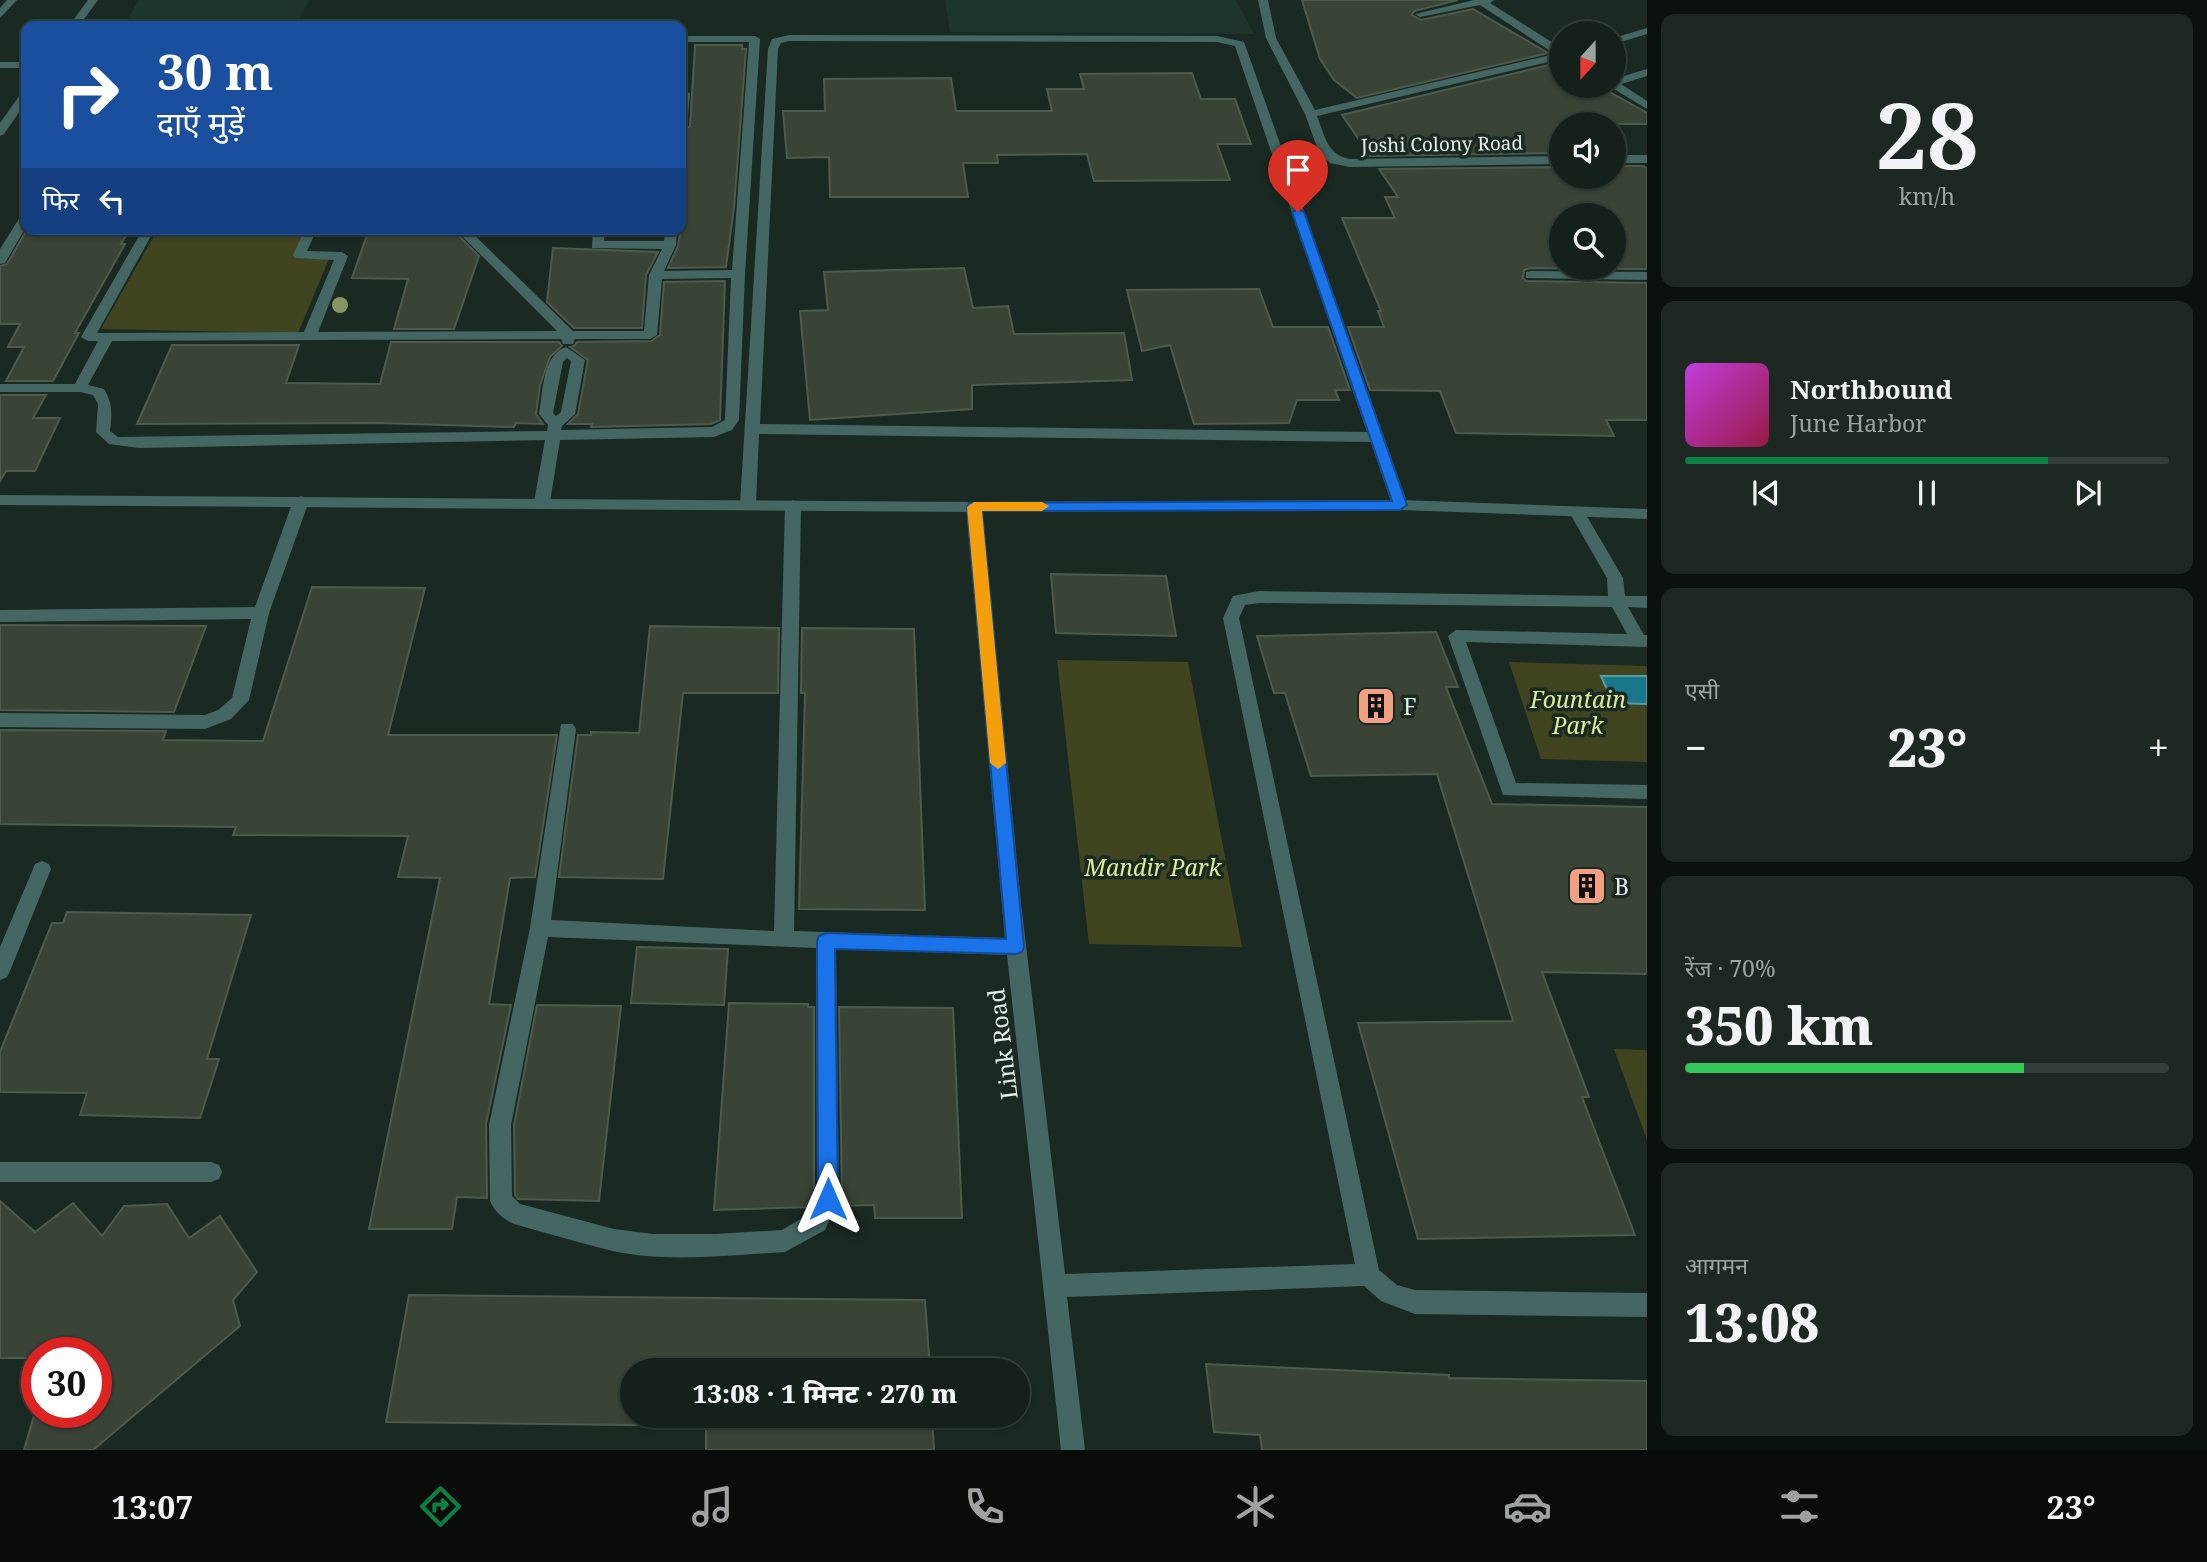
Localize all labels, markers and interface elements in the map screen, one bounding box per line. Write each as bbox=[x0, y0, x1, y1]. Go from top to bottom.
north arrow bbox=[1549, 21, 1626, 98]
map controls bbox=[1549, 21, 1626, 280]
text: 30 m bbox=[157, 38, 273, 104]
icon: right bbox=[42, 49, 133, 140]
text: 28 bbox=[1876, 72, 1978, 196]
text: दाएँ मुड़ें bbox=[157, 101, 245, 144]
button: sound bbox=[1549, 112, 1626, 189]
street label: Joshi Colony Road bbox=[1360, 130, 1524, 158]
pin bbox=[1268, 140, 1328, 212]
icon: arrive bbox=[1279, 151, 1317, 189]
text: km/h bbox=[1899, 180, 1955, 212]
text: फिर bbox=[42, 182, 79, 218]
icon: left bbox=[93, 182, 131, 220]
button: search bbox=[1549, 203, 1626, 280]
text: Northbound bbox=[1790, 371, 1952, 407]
text: June Harbor bbox=[1790, 407, 1926, 439]
icon: previous bbox=[1747, 474, 1785, 512]
icon: pause bbox=[1908, 474, 1946, 512]
icon: next bbox=[2069, 474, 2107, 512]
text: एसी bbox=[1685, 674, 1719, 706]
park label: Fountain Park bbox=[1529, 683, 1626, 741]
building icon: F bbox=[1355, 685, 1397, 727]
place label: F bbox=[1403, 690, 1417, 722]
text: 23° bbox=[1887, 711, 1967, 782]
text: − bbox=[1685, 721, 1707, 773]
text: + bbox=[2148, 721, 2169, 773]
park label: Mandir Park bbox=[1083, 851, 1222, 883]
building icon: B bbox=[1566, 865, 1608, 907]
place label: B bbox=[1614, 870, 1629, 902]
text: रेंज · 70% bbox=[1685, 952, 1776, 984]
street label: Link Road bbox=[979, 987, 1025, 1101]
text: 350 km bbox=[1685, 989, 1873, 1060]
position arrow bbox=[791, 1162, 865, 1236]
text: आगमन bbox=[1685, 1249, 1748, 1281]
text: 13:08 bbox=[1685, 1286, 1819, 1357]
speed limit sign: 30 bbox=[21, 1337, 112, 1428]
text: 13:08 · 1 मिनट · 270 m bbox=[693, 1375, 957, 1411]
icon: directions bbox=[416, 1482, 465, 1531]
icon: music bbox=[688, 1482, 737, 1531]
icon: phone bbox=[960, 1482, 1009, 1531]
icon: climate bbox=[1231, 1482, 1280, 1531]
icon: car bbox=[1503, 1482, 1552, 1531]
icon: filters bbox=[1775, 1482, 1824, 1531]
text: 13:07 bbox=[111, 1485, 193, 1528]
text: 23° bbox=[2047, 1485, 2096, 1528]

